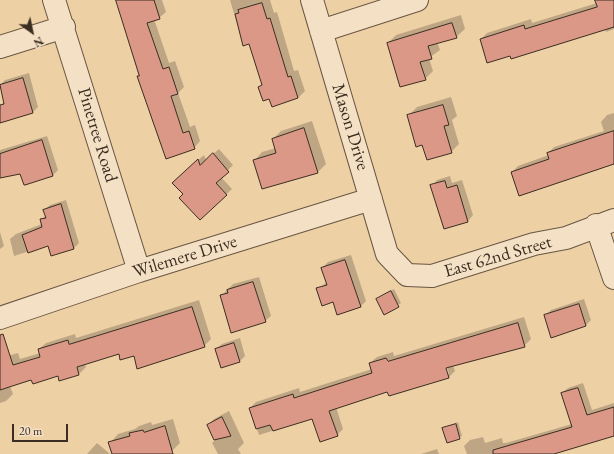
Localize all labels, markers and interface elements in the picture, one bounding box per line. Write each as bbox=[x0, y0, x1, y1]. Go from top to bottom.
north arrow bbox=[12, 12, 52, 52]
text: N bbox=[31, 34, 46, 50]
street label: Mason Drive bbox=[327, 81, 373, 173]
street label: Pinetree Road bbox=[72, 85, 122, 185]
street label: Wilemere Drive bbox=[130, 231, 240, 283]
street label: East 62nd Street bbox=[442, 231, 554, 283]
scale bar bbox=[14, 416, 70, 442]
text: 20 m bbox=[19, 423, 42, 439]

